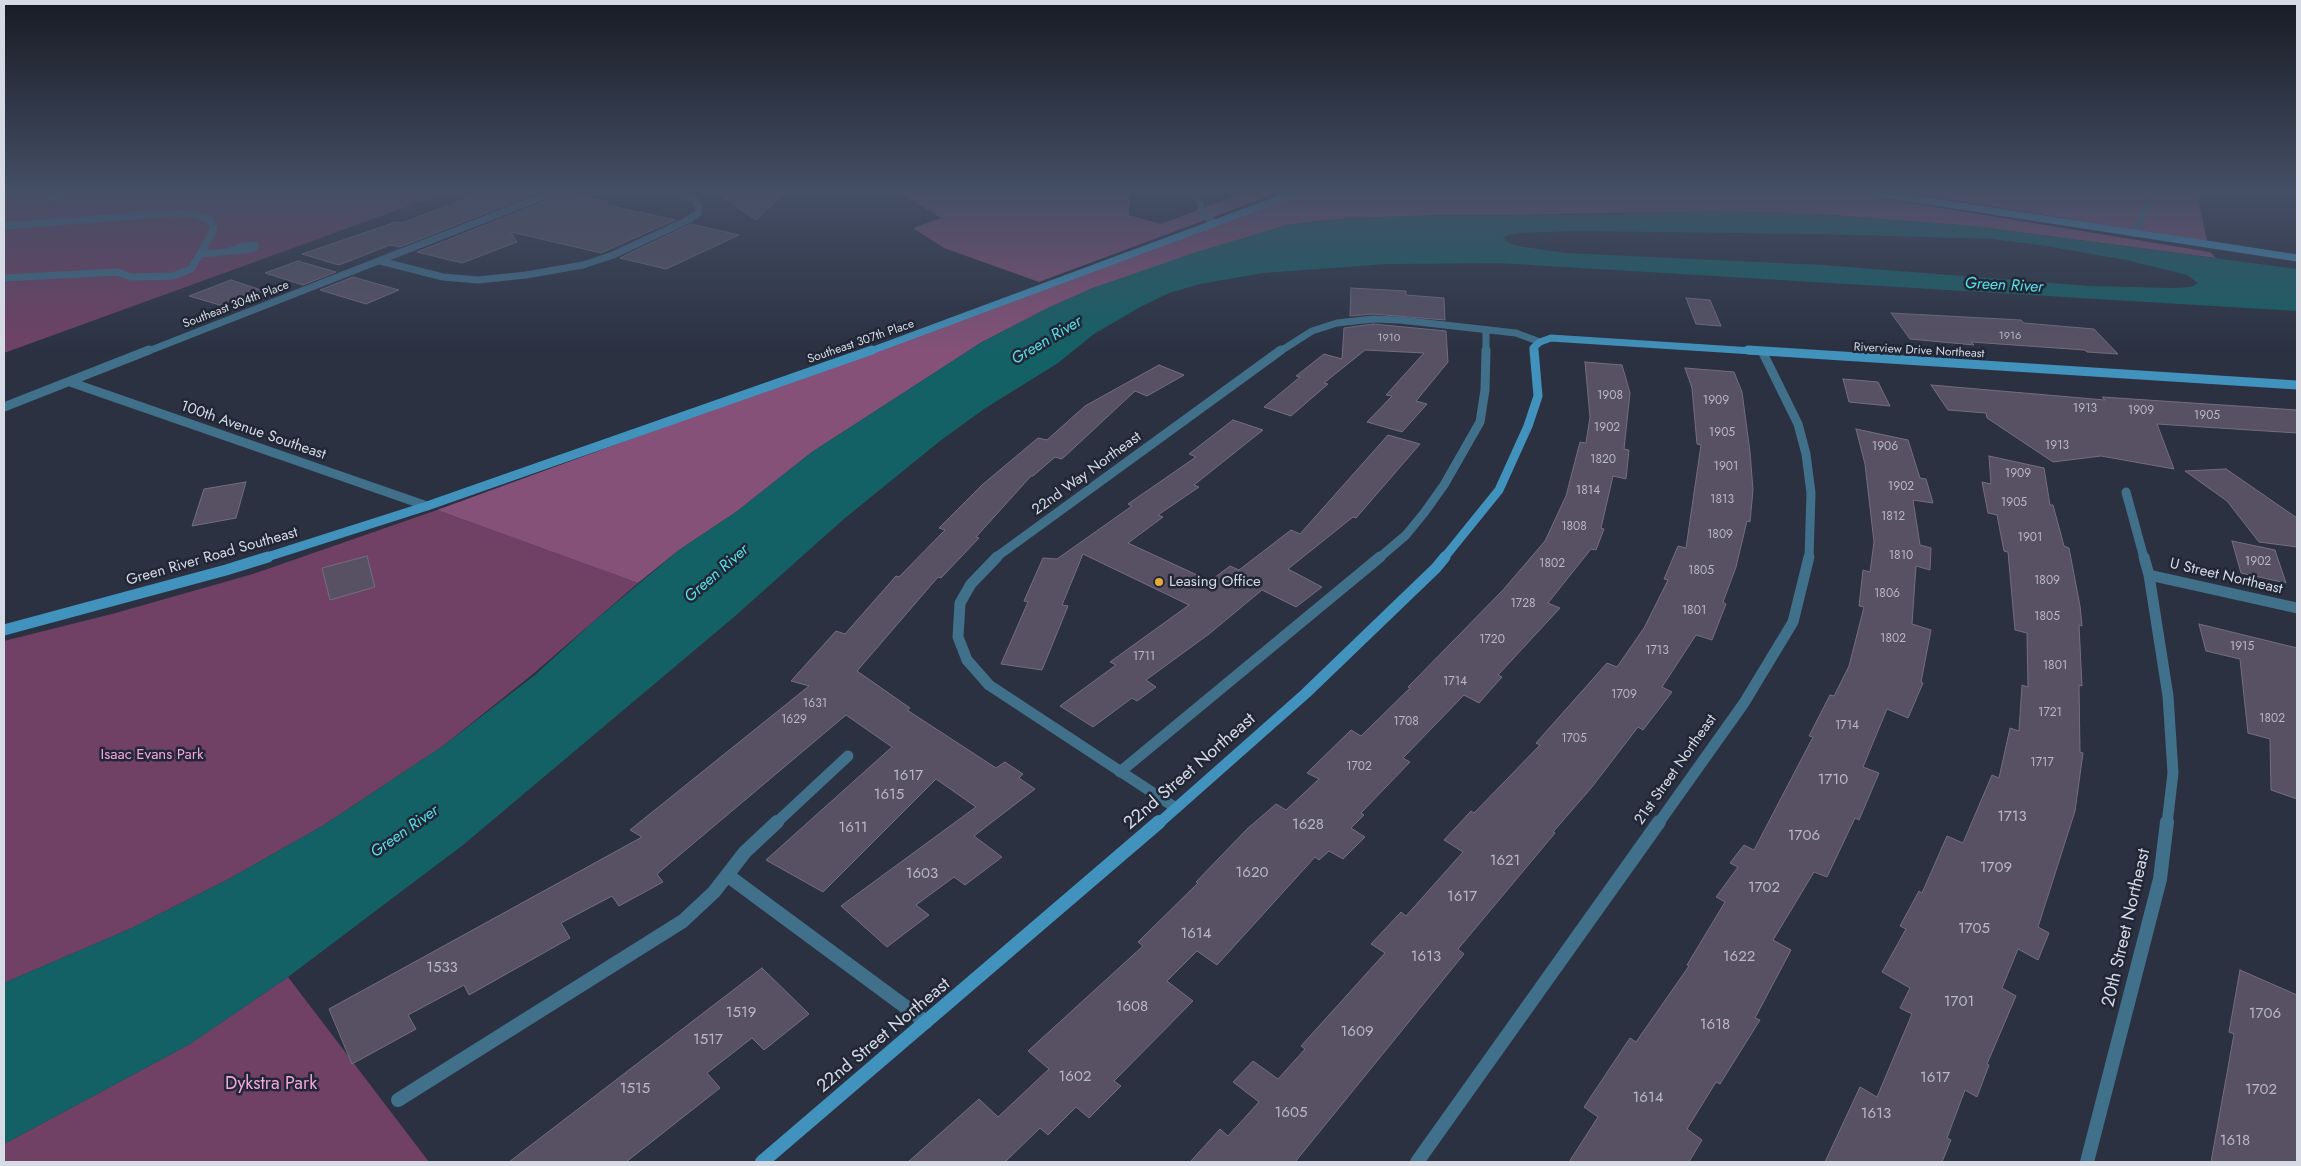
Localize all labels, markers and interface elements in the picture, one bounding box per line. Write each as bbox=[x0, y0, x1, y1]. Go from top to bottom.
water label: Green River bbox=[1964, 274, 2044, 298]
street label: Southeast 304th Place bbox=[181, 278, 291, 332]
water label: Green River bbox=[1008, 312, 1086, 370]
street label: Southeast 307th Place bbox=[806, 317, 916, 367]
house number: 1916 bbox=[1999, 329, 2021, 343]
house number: 1910 bbox=[1378, 331, 1400, 345]
street label: Riverview Drive Northeast bbox=[1853, 340, 1985, 362]
house number: 1908 bbox=[1597, 389, 1623, 403]
house number: 1909 bbox=[1703, 394, 1729, 408]
street label: 100th Avenue Southeast bbox=[178, 398, 328, 464]
house number: 1913 bbox=[2073, 402, 2097, 416]
house number: 1909 bbox=[2128, 404, 2154, 418]
house number: 1905 bbox=[2194, 409, 2220, 423]
house number: 1902 bbox=[1594, 421, 1620, 435]
house number: 1905 bbox=[1709, 426, 1735, 440]
street label: 22nd Way Northeast bbox=[1029, 428, 1145, 520]
house number: 1913 bbox=[2045, 439, 2069, 453]
house number: 1906 bbox=[1872, 440, 1898, 454]
house number: 1820 bbox=[1590, 453, 1616, 467]
house number: 1901 bbox=[1714, 460, 1738, 474]
house number: 1909 bbox=[2005, 467, 2031, 481]
house number: 1902 bbox=[1888, 480, 1914, 494]
house number: 1814 bbox=[1576, 484, 1600, 498]
house number: 1813 bbox=[1710, 493, 1734, 507]
house number: 1905 bbox=[2001, 496, 2027, 510]
house number: 1812 bbox=[1881, 510, 1905, 524]
house number: 1808 bbox=[1561, 520, 1587, 534]
street label: Green River Road Southeast bbox=[124, 524, 300, 590]
house number: 1809 bbox=[1707, 528, 1733, 542]
house number: 1901 bbox=[2018, 531, 2042, 545]
water label: Green River bbox=[681, 541, 753, 607]
house number: 1810 bbox=[1889, 549, 1913, 563]
street label: U Street Northeast bbox=[2168, 555, 2284, 599]
house number: 1902 bbox=[2245, 555, 2271, 569]
house number: 1802 bbox=[1539, 557, 1565, 571]
house number: 1805 bbox=[1688, 564, 1714, 578]
place label: Leasing Office bbox=[1169, 573, 1261, 591]
house number: 1809 bbox=[2034, 574, 2060, 588]
marker: Leasing Office bbox=[1153, 576, 1165, 588]
house number: 1806 bbox=[1874, 587, 1900, 601]
house number: 1728 bbox=[1510, 597, 1536, 611]
house number: 1801 bbox=[1682, 604, 1706, 618]
house number: 1805 bbox=[2034, 610, 2060, 624]
house number: 1802 bbox=[1880, 632, 1906, 646]
house number: 1720 bbox=[1479, 633, 1505, 647]
house number: 1915 bbox=[2230, 640, 2254, 654]
house number: 1713 bbox=[1645, 644, 1669, 658]
house number: 1711 bbox=[1133, 650, 1155, 664]
house number: 1801 bbox=[2043, 659, 2067, 673]
house number: 1714 bbox=[1443, 675, 1467, 689]
house number: 1709 bbox=[1611, 688, 1637, 702]
house number: 1631 bbox=[803, 697, 827, 711]
house number: 1721 bbox=[2038, 706, 2062, 720]
street label: 22nd Street Northeast bbox=[1120, 709, 1260, 835]
street label: 21st Street Northeast bbox=[1631, 711, 1721, 829]
house number: 1802 bbox=[2259, 712, 2285, 726]
house number: 1629 bbox=[781, 713, 807, 727]
house number: 1708 bbox=[1393, 715, 1419, 729]
house number: 1714 bbox=[1835, 719, 1859, 733]
house number: 1705 bbox=[1561, 732, 1587, 746]
park label: Isaac Evans Park bbox=[100, 746, 204, 764]
house number: 1717 bbox=[2030, 756, 2054, 770]
house number: 1702 bbox=[1346, 760, 1372, 774]
house number: 1617 bbox=[893, 767, 923, 785]
house number: 1710 bbox=[1818, 771, 1848, 789]
house number: 1615 bbox=[874, 786, 904, 804]
water label: Green River bbox=[367, 802, 443, 862]
house number: 1713 bbox=[1997, 808, 2027, 826]
house number: 1628 bbox=[1292, 816, 1324, 834]
house number: 1611 bbox=[839, 819, 867, 837]
house number: 1706 bbox=[1788, 827, 1820, 845]
street label: 20th Street Northeast bbox=[2098, 847, 2156, 1009]
house number: 1621 bbox=[1490, 852, 1520, 870]
house number: 1709 bbox=[1980, 859, 2012, 877]
house number: 1620 bbox=[1236, 864, 1268, 882]
house number: 1603 bbox=[906, 865, 938, 883]
house number: 1702 bbox=[1748, 879, 1780, 897]
house number: 1617 bbox=[1447, 888, 1477, 906]
house number: 1705 bbox=[1958, 920, 1990, 938]
house number: 1614 bbox=[1181, 925, 1211, 943]
house number: 1613 bbox=[1411, 948, 1441, 966]
house number: 1622 bbox=[1723, 948, 1755, 966]
house number: 1533 bbox=[426, 959, 458, 977]
street label: 22nd Street Northeast bbox=[813, 974, 955, 1098]
house number: 1701 bbox=[1944, 993, 1974, 1011]
house number: 1608 bbox=[1116, 998, 1148, 1016]
house number: 1519 bbox=[726, 1004, 756, 1022]
house number: 1706 bbox=[2249, 1005, 2281, 1023]
house number: 1618 bbox=[1700, 1016, 1730, 1034]
house number: 1609 bbox=[1340, 1023, 1374, 1041]
house number: 1517 bbox=[693, 1031, 723, 1049]
house number: 1602 bbox=[1059, 1068, 1091, 1086]
house number: 1617 bbox=[1920, 1069, 1950, 1087]
park label: Dykstra Park bbox=[225, 1074, 317, 1096]
house number: 1515 bbox=[620, 1080, 650, 1098]
house number: 1702 bbox=[2245, 1081, 2277, 1099]
house number: 1614 bbox=[1633, 1089, 1663, 1107]
house number: 1605 bbox=[1275, 1104, 1307, 1122]
house number: 1613 bbox=[1861, 1105, 1891, 1123]
house number: 1618 bbox=[2220, 1132, 2250, 1150]

